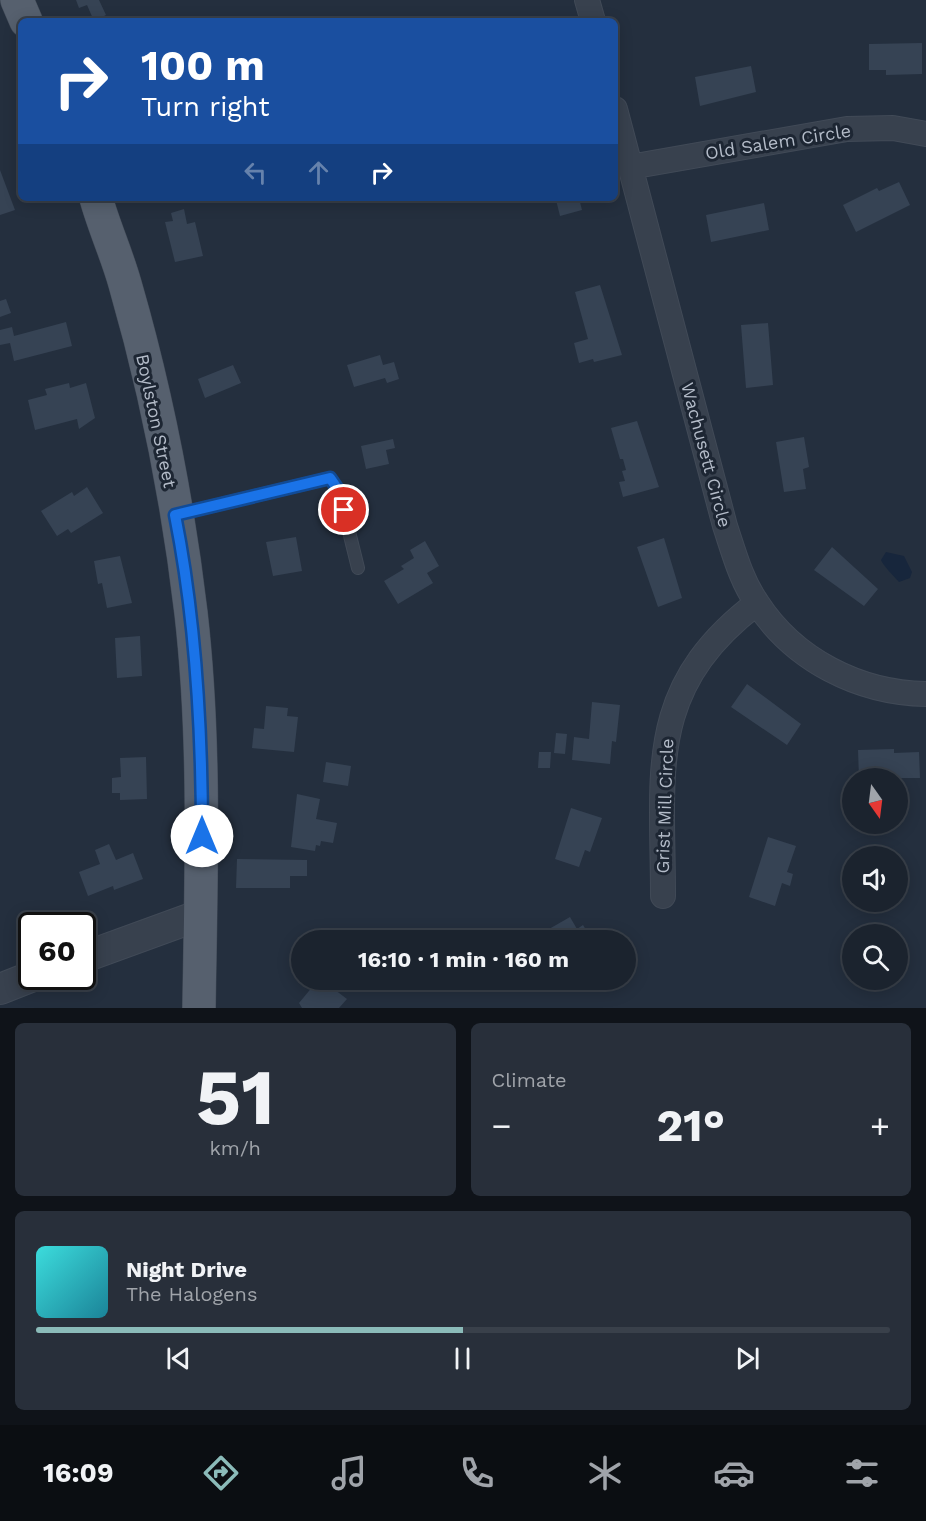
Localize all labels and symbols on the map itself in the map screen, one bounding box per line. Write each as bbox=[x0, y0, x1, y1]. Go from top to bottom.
street label: Old Salem Circle bbox=[704, 120, 852, 163]
street label: Boylston Street bbox=[132, 352, 181, 490]
street label: Wachusett Circle bbox=[677, 380, 736, 530]
pin bbox=[318, 484, 369, 535]
street label: Grist Mill Circle bbox=[652, 738, 677, 874]
north arrow bbox=[842, 768, 908, 834]
position arrow bbox=[170, 804, 234, 868]
speed limit sign: 60 bbox=[18, 912, 96, 990]

